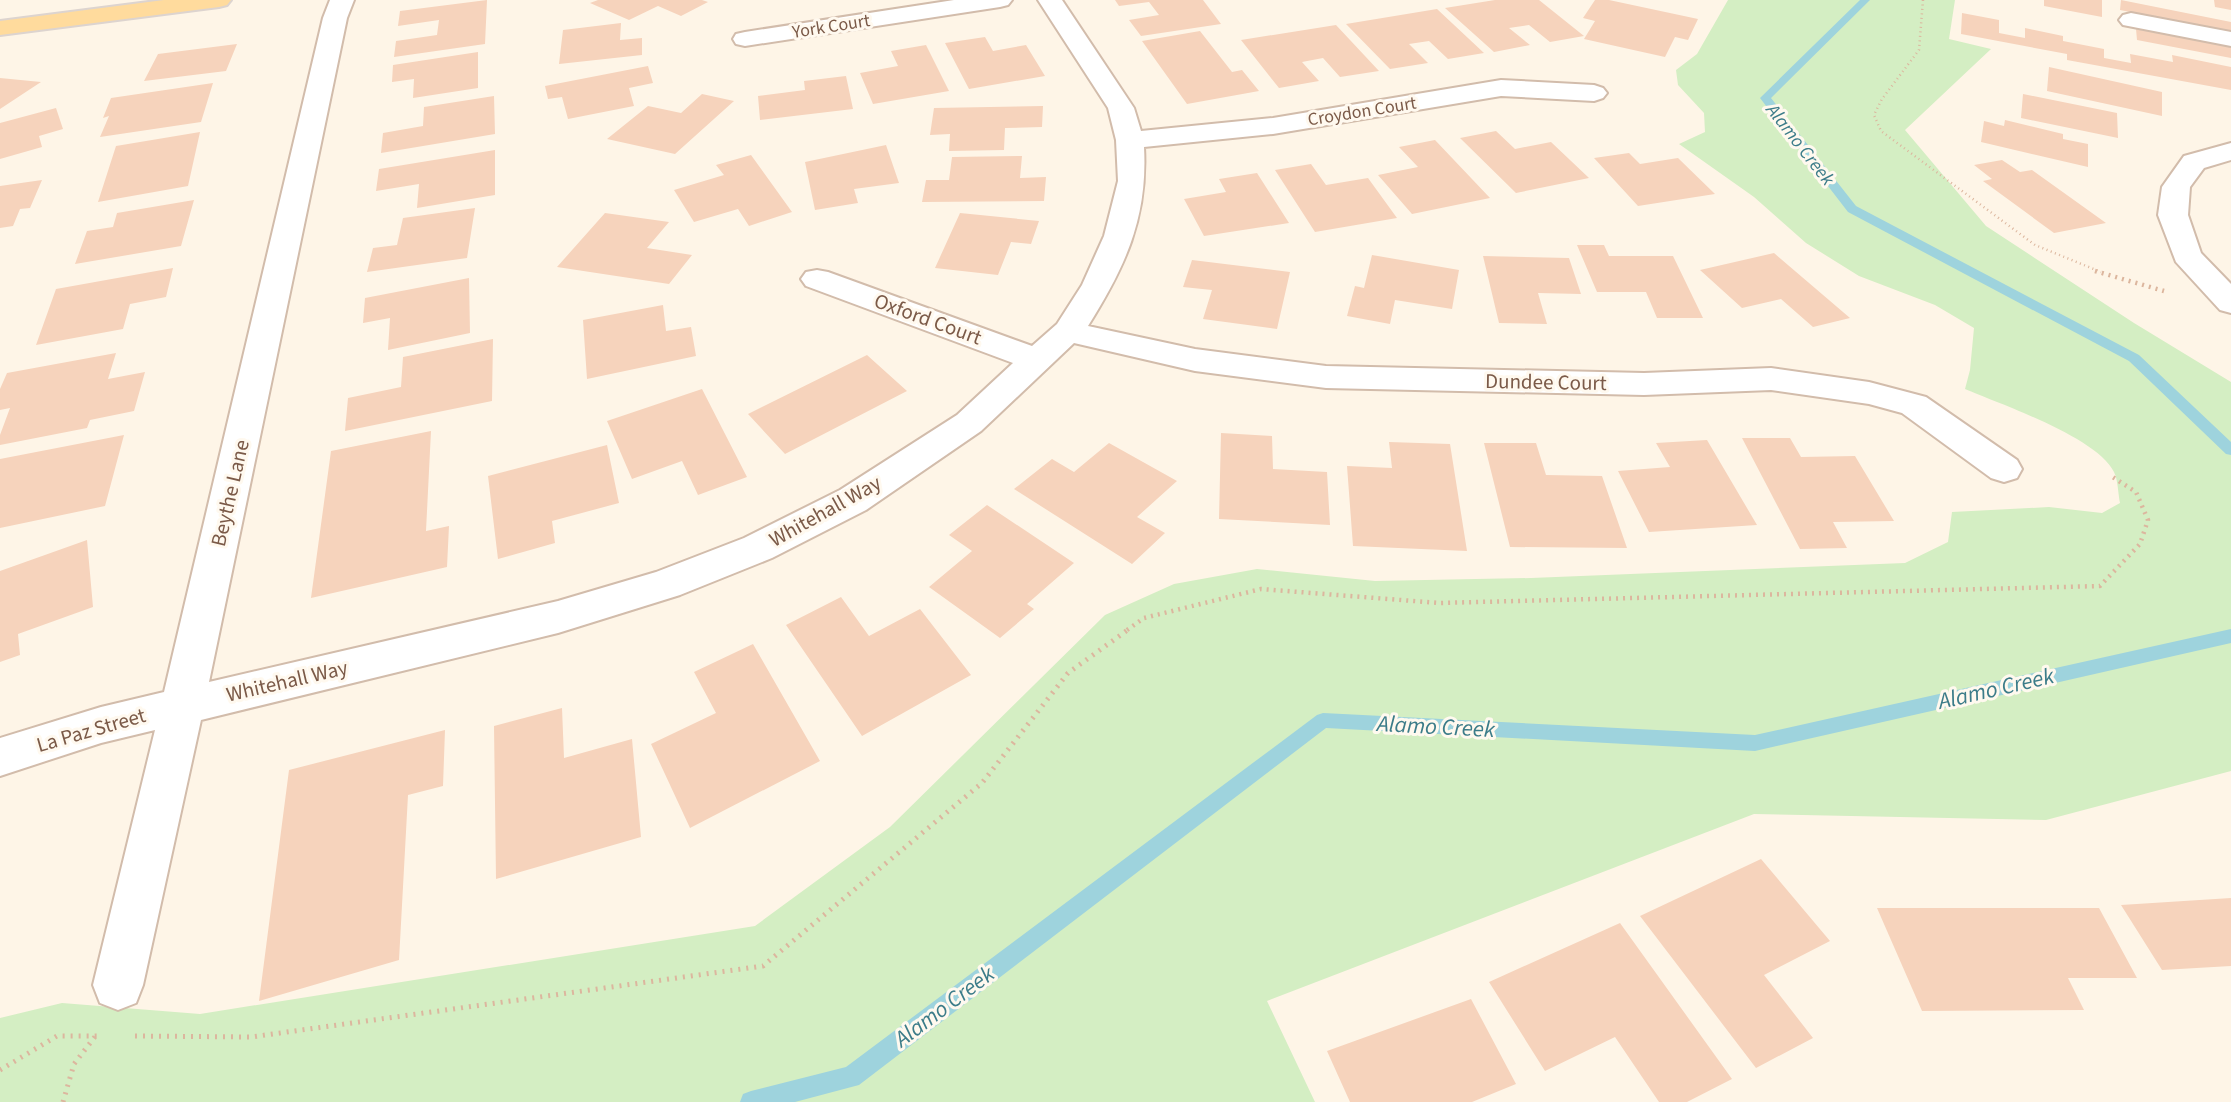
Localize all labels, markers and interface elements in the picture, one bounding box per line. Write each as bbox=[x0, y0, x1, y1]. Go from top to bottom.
street label: York Court bbox=[789, 8, 872, 45]
street label: Croydon Court bbox=[1306, 91, 1418, 132]
water label: Alamo Creek bbox=[1759, 97, 1841, 192]
street label: Oxford Court bbox=[870, 286, 986, 352]
street label: Dundee Court bbox=[1485, 366, 1607, 398]
street label: Beythe Lane bbox=[203, 437, 257, 549]
street label: Whitehall Way bbox=[764, 468, 887, 554]
street label: Whitehall Way bbox=[223, 652, 351, 710]
water label: Alamo Creek bbox=[1933, 659, 2058, 718]
street label: La Paz Street bbox=[33, 700, 149, 760]
water label: Alamo Creek bbox=[1374, 707, 1497, 746]
water label: Alamo Creek bbox=[886, 957, 1002, 1056]

